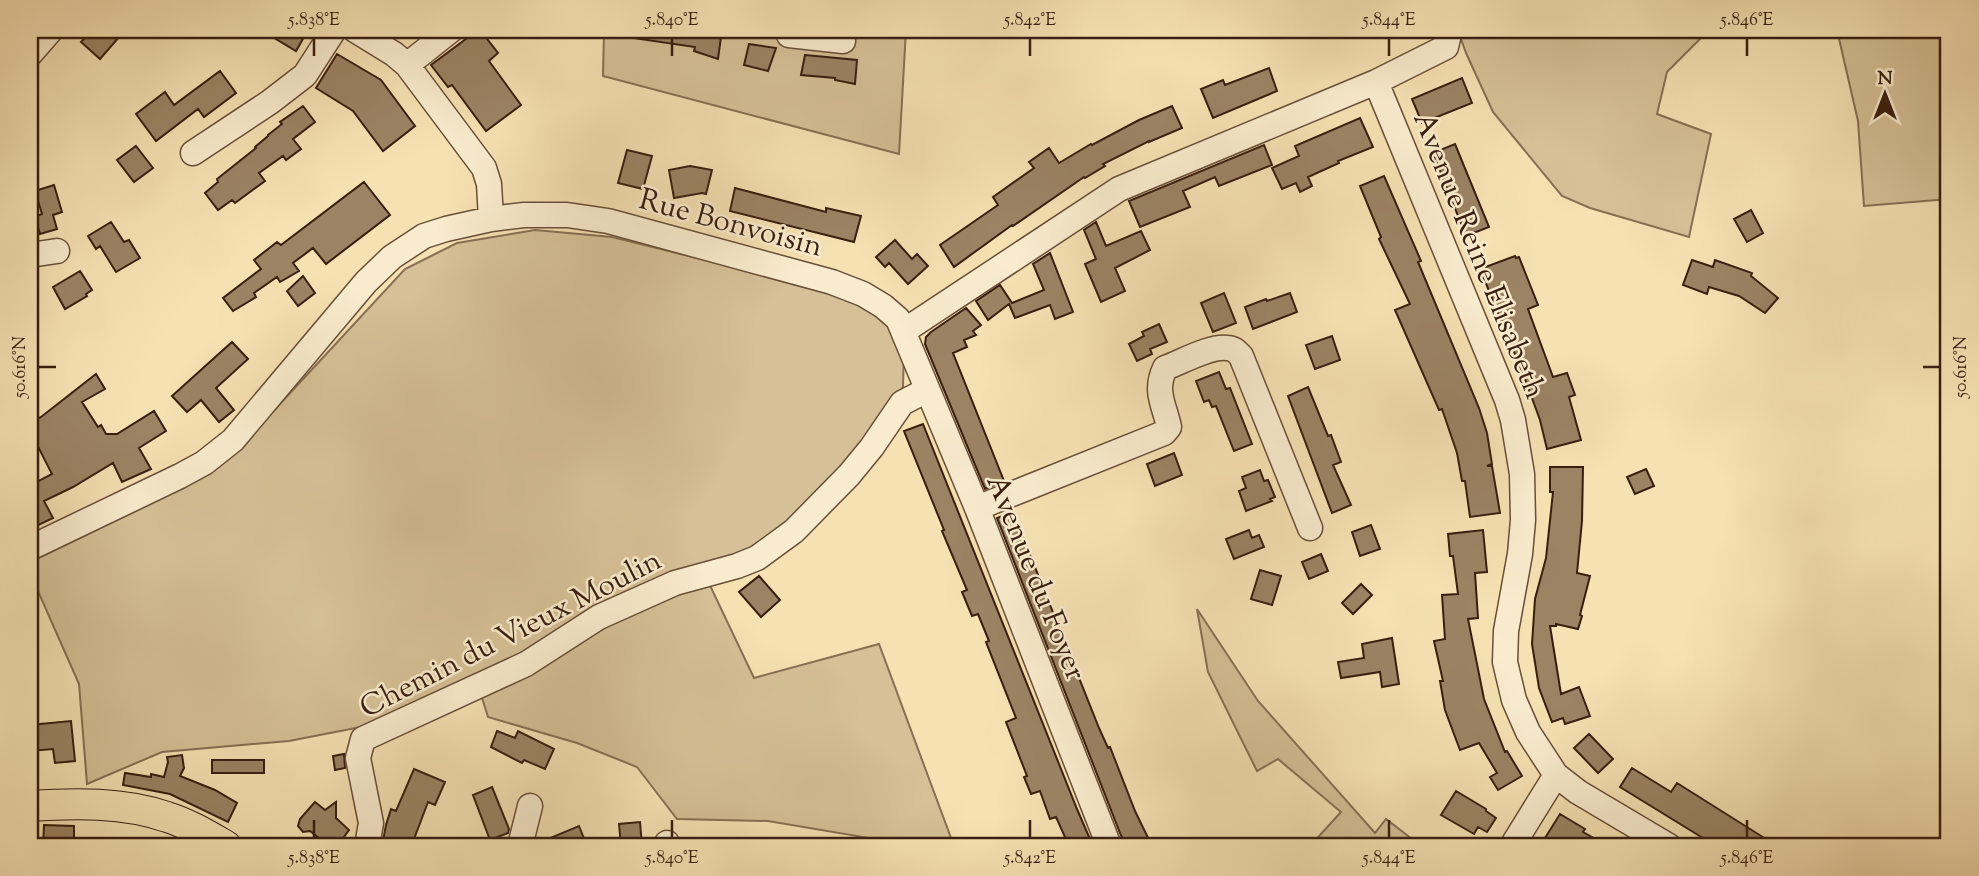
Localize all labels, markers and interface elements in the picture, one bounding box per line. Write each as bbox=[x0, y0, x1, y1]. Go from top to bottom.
text: 5.838°E bbox=[287, 8, 340, 34]
text: 5.840°E bbox=[644, 8, 699, 34]
text: 5.842°E bbox=[1003, 8, 1056, 34]
text: 5.844°E bbox=[1361, 8, 1416, 34]
text: 5.846°E bbox=[1720, 8, 1774, 34]
north arrow bbox=[1850, 60, 1920, 130]
text: N bbox=[1877, 66, 1893, 93]
street label: Avenue Reine Elisabeth bbox=[1400, 106, 1555, 406]
street label: Rue Bonvoisin bbox=[634, 179, 827, 270]
text: 50.616°N bbox=[8, 336, 34, 399]
text: 50.616°N bbox=[1949, 336, 1975, 399]
street label: Avenue du Foyer bbox=[974, 469, 1095, 687]
street label: Chemin du Vieux Moulin bbox=[353, 540, 670, 730]
text: 5.838°E bbox=[287, 846, 340, 872]
text: 5.840°E bbox=[644, 846, 699, 872]
text: 5.842°E bbox=[1003, 846, 1056, 872]
text: 5.844°E bbox=[1361, 846, 1416, 872]
text: 5.846°E bbox=[1720, 846, 1774, 872]

